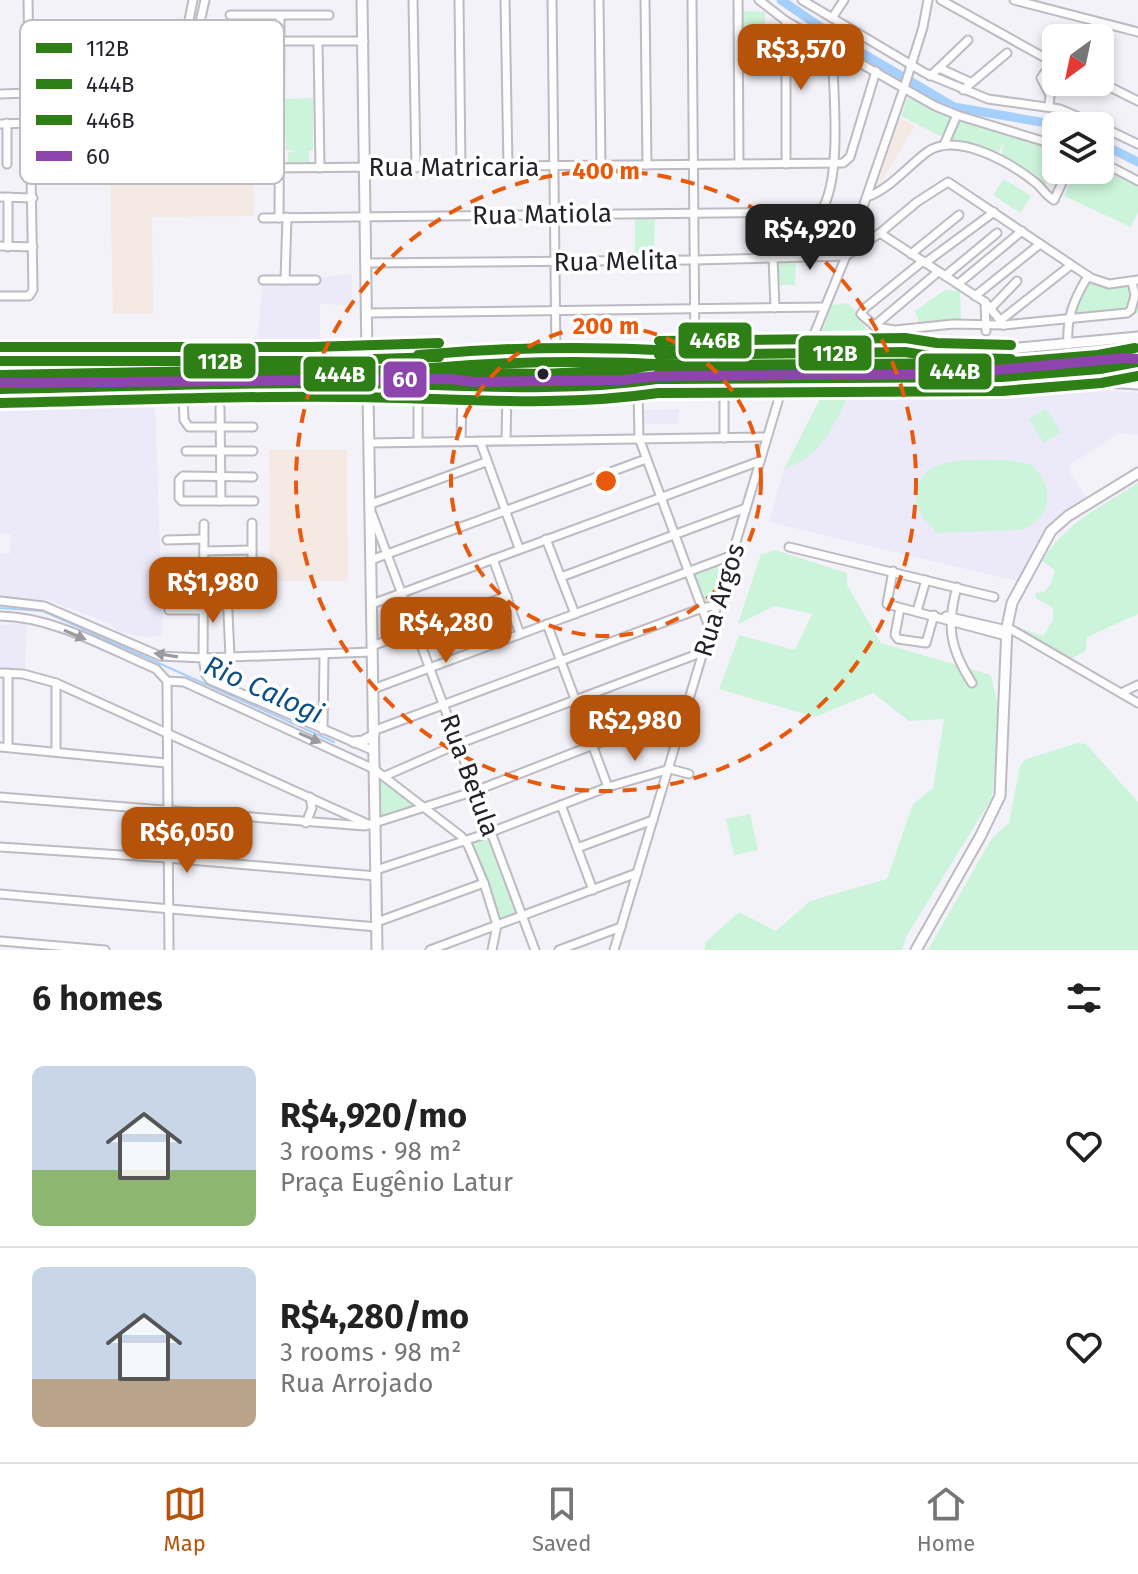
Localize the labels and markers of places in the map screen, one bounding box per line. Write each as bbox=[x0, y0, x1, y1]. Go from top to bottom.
pin: R$3,570 bbox=[727, 24, 875, 92]
pin: R$4,920 bbox=[736, 204, 884, 272]
unlabelled marker bbox=[535, 366, 551, 382]
centre of rings bbox=[592, 467, 620, 495]
pin: R$1,980 bbox=[139, 557, 287, 625]
pin: R$4,280 bbox=[372, 597, 520, 665]
pin: R$2,980 bbox=[561, 695, 709, 763]
pin: R$6,050 bbox=[113, 807, 261, 875]

